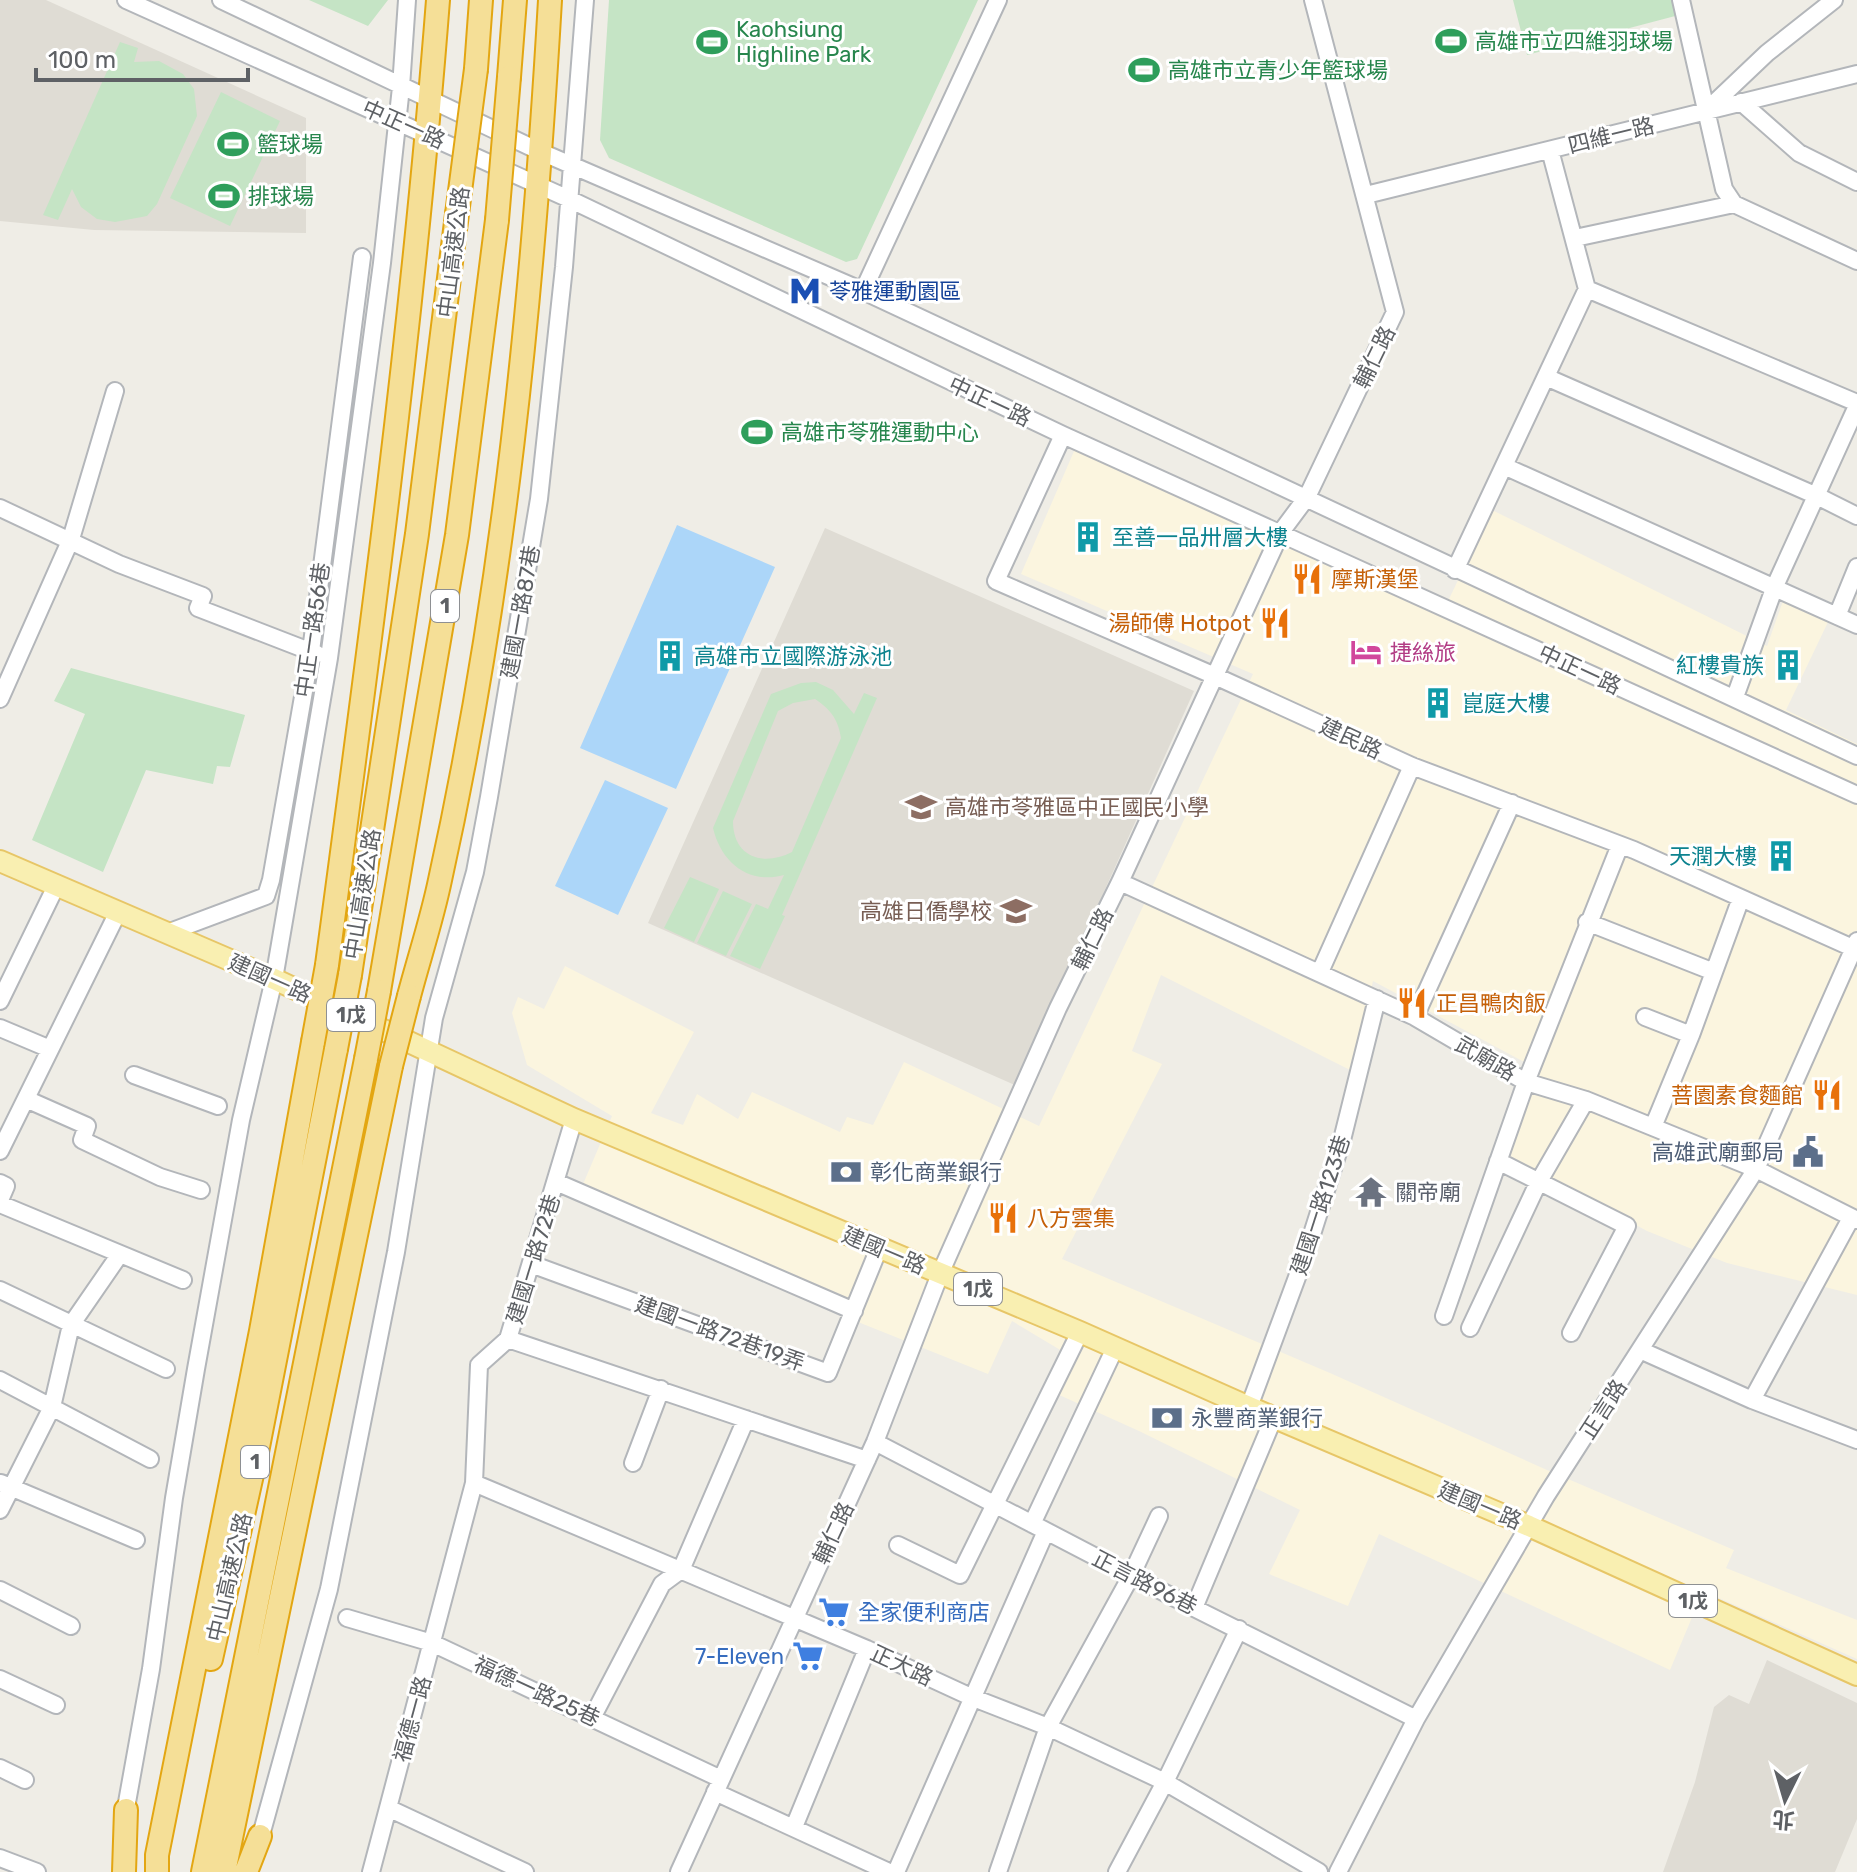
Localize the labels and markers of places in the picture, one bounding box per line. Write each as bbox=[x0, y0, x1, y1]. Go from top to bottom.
place label: Kaohsiung Highline Park bbox=[736, 16, 872, 68]
sports icon: 高雄市立四維羽球場 bbox=[1434, 24, 1468, 58]
sports icon: Kaohsiung Highline Park bbox=[695, 25, 729, 59]
place label: 高雄市立四維羽球場 bbox=[1475, 28, 1673, 55]
sports icon: 高雄市立青少年籃球場 bbox=[1127, 53, 1161, 87]
place label: 高雄市立青少年籃球場 bbox=[1168, 57, 1388, 84]
sports icon: 籃球場 bbox=[216, 127, 250, 161]
place label: 籃球場 bbox=[257, 131, 323, 158]
sports icon: 排球場 bbox=[207, 179, 241, 213]
place label: 排球場 bbox=[248, 183, 314, 210]
metro station icon: 苓雅運動園區 bbox=[788, 274, 822, 308]
place label: 苓雅運動園區 bbox=[829, 278, 961, 305]
sports icon: 高雄市苓雅運動中心 bbox=[740, 415, 774, 449]
place label: 高雄市苓雅運動中心 bbox=[781, 419, 979, 446]
building icon: 至善一品卅層大樓 bbox=[1071, 520, 1105, 554]
place label: 至善一品卅層大樓 bbox=[1112, 524, 1288, 551]
restaurant icon: 摩斯漢堡 bbox=[1290, 562, 1324, 596]
place label: 摩斯漢堡 bbox=[1331, 566, 1419, 593]
restaurant icon: 湯師傅 Hotpot bbox=[1258, 606, 1292, 640]
place label: 湯師傅 Hotpot bbox=[1109, 610, 1251, 637]
hotel icon: 捷絲旅 bbox=[1349, 635, 1383, 669]
building icon: 高雄市立國際游泳池 bbox=[653, 639, 687, 673]
place label: 捷絲旅 bbox=[1390, 639, 1456, 666]
place label: 高雄市立國際游泳池 bbox=[694, 643, 892, 670]
building icon: 紅樓貴族 bbox=[1771, 648, 1805, 682]
place label: 紅樓貴族 bbox=[1676, 652, 1764, 679]
building icon: 崑庭大樓 bbox=[1421, 686, 1455, 720]
place label: 崑庭大樓 bbox=[1462, 690, 1550, 717]
school or university icon: 高雄市苓雅區中正國民小學 bbox=[904, 790, 938, 824]
place label: 高雄市苓雅區中正國民小學 bbox=[945, 794, 1209, 821]
building icon: 天潤大樓 bbox=[1764, 839, 1798, 873]
place label: 天潤大樓 bbox=[1669, 843, 1757, 870]
school or university icon: 高雄日僑學校 bbox=[999, 894, 1033, 928]
place label: 高雄日僑學校 bbox=[860, 898, 992, 925]
restaurant icon: 正昌鴨肉飯 bbox=[1395, 986, 1429, 1020]
place label: 正昌鴨肉飯 bbox=[1436, 990, 1546, 1017]
restaurant icon: 菩園素食麵館 bbox=[1810, 1078, 1844, 1112]
place label: 菩園素食麵館 bbox=[1671, 1082, 1803, 1109]
public building icon: 高雄武廟郵局 bbox=[1791, 1135, 1825, 1169]
place label: 高雄武廟郵局 bbox=[1652, 1139, 1784, 1166]
bank icon: 彰化商業銀行 bbox=[829, 1155, 863, 1189]
place label: 彰化商業銀行 bbox=[870, 1159, 1002, 1186]
temple icon: 關帝廟 bbox=[1354, 1175, 1388, 1209]
place label: 關帝廟 bbox=[1395, 1179, 1461, 1206]
restaurant icon: 八方雲集 bbox=[986, 1201, 1020, 1235]
place label: 八方雲集 bbox=[1027, 1205, 1115, 1232]
bank icon: 永豐商業銀行 bbox=[1150, 1401, 1184, 1435]
place label: 永豐商業銀行 bbox=[1191, 1405, 1323, 1432]
supermarket icon: 全家便利商店 bbox=[817, 1595, 851, 1629]
place label: 全家便利商店 bbox=[858, 1599, 990, 1626]
supermarket icon: 7-Eleven bbox=[791, 1639, 825, 1673]
place label: 7-Eleven bbox=[695, 1643, 784, 1670]

